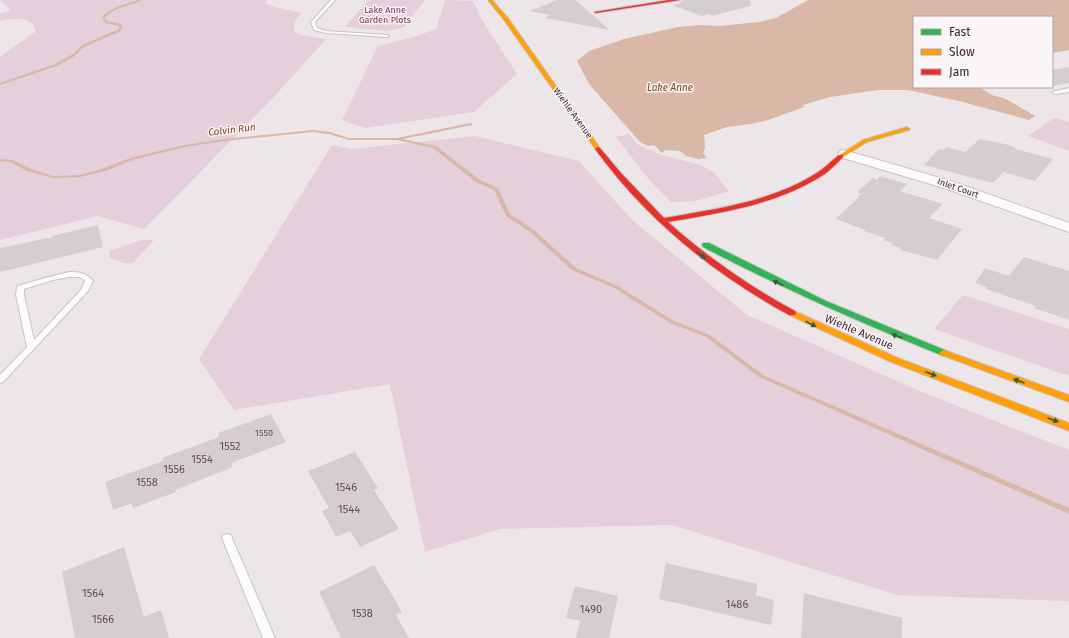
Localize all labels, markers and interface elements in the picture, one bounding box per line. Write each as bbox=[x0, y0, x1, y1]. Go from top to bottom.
park label: Lake Anne Garden Plots bbox=[359, 5, 411, 25]
legend bbox=[913, 16, 1053, 88]
text: Fast bbox=[949, 25, 971, 39]
text: Slow bbox=[949, 45, 975, 59]
text: Jam bbox=[949, 65, 969, 79]
water label: Lake Anne bbox=[647, 82, 693, 94]
street label: Wiehle Avenue bbox=[551, 86, 595, 140]
water label: Colvin Run bbox=[208, 121, 257, 139]
street label: Inlet Court bbox=[936, 176, 981, 200]
one-way arrow bbox=[696, 251, 707, 260]
one-way arrow bbox=[773, 280, 784, 286]
street label: Wiehle Avenue bbox=[823, 312, 895, 352]
one-way arrow bbox=[806, 321, 817, 327]
one-way arrow bbox=[891, 332, 903, 338]
one-way arrow bbox=[926, 372, 938, 378]
one-way arrow bbox=[1013, 377, 1025, 383]
one-way arrow bbox=[1047, 418, 1059, 424]
house number: 1550 bbox=[255, 428, 273, 438]
house number: 1552 bbox=[219, 440, 241, 453]
house number: 1554 bbox=[191, 453, 213, 466]
house number: 1556 bbox=[163, 463, 185, 476]
house number: 1558 bbox=[136, 476, 158, 489]
house number: 1546 bbox=[335, 481, 357, 494]
house number: 1544 bbox=[338, 503, 360, 516]
house number: 1564 bbox=[82, 587, 104, 600]
house number: 1486 bbox=[726, 598, 748, 611]
house number: 1490 bbox=[580, 603, 602, 616]
house number: 1538 bbox=[351, 607, 373, 620]
house number: 1566 bbox=[92, 613, 114, 626]

